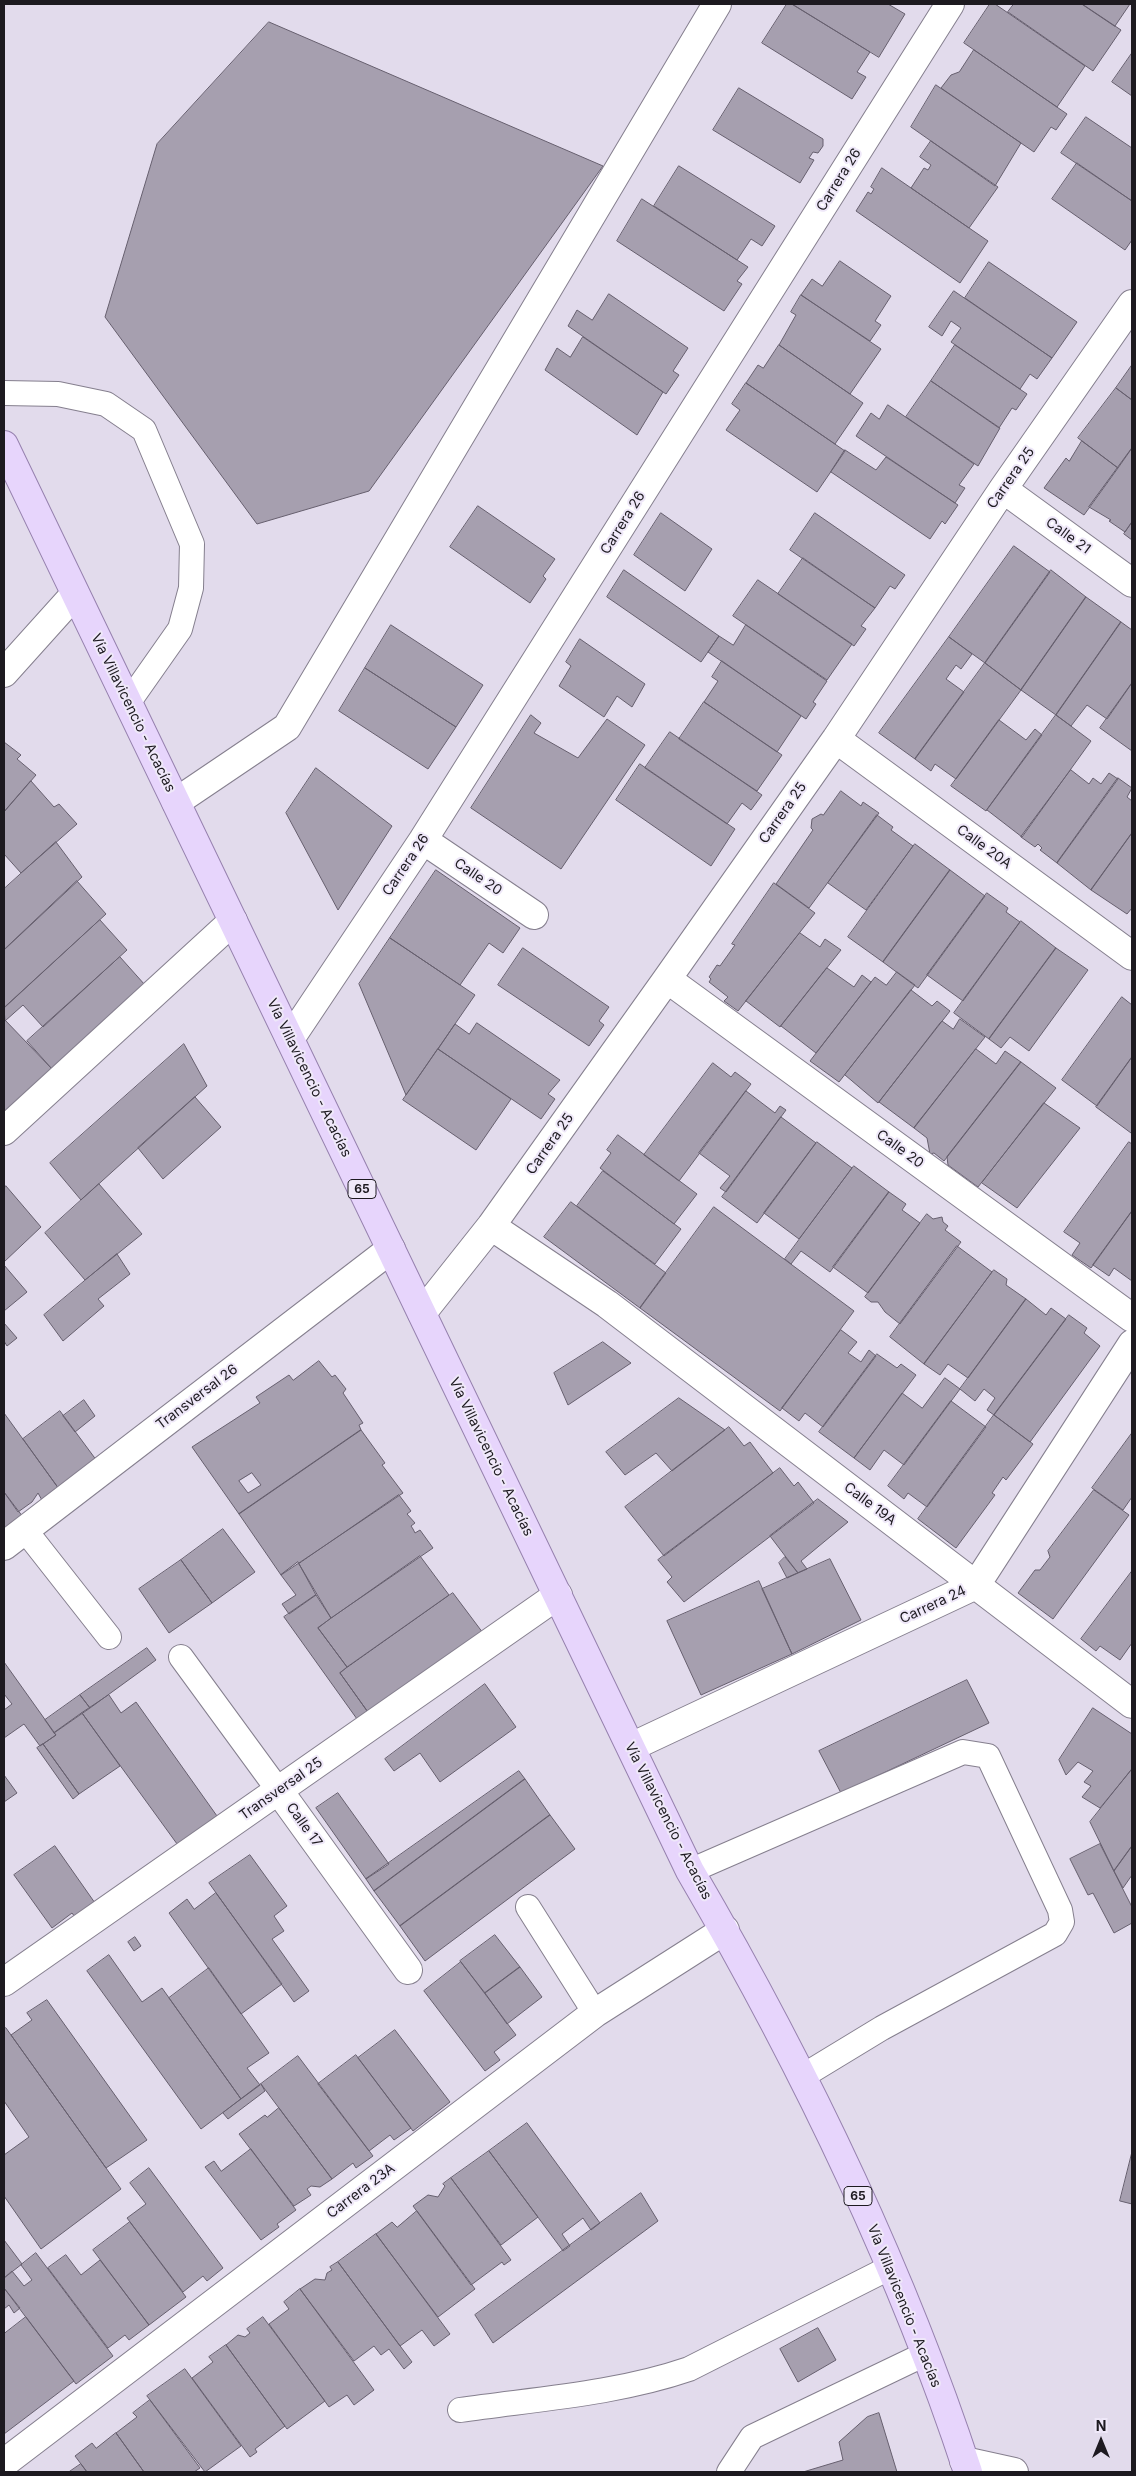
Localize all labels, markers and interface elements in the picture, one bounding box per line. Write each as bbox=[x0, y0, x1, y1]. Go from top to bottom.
street label: Carrera 26 bbox=[813, 145, 865, 215]
street label: Carrera 25 bbox=[984, 444, 1038, 512]
street label: Carrera 26 bbox=[597, 488, 649, 558]
street label: Calle 21 bbox=[1042, 514, 1094, 558]
street label: Vía Villavicencio - Acacías bbox=[87, 631, 179, 795]
street label: Carrera 25 bbox=[756, 779, 810, 847]
street label: Calle 20A bbox=[953, 821, 1015, 873]
street label: Carrera 26 bbox=[379, 831, 433, 899]
street label: Calle 20 bbox=[451, 855, 505, 899]
street label: Vía Villavicencio - Acacías bbox=[263, 996, 355, 1160]
street label: Carrera 25 bbox=[523, 1110, 577, 1178]
street label: Calle 20 bbox=[873, 1126, 927, 1172]
road number: 65 bbox=[348, 1180, 376, 1198]
street label: Transversal 26 bbox=[153, 1361, 241, 1433]
street label: Vía Villavicencio - Acacías bbox=[445, 1375, 537, 1539]
street label: Calle 19A bbox=[841, 1479, 899, 1529]
street label: Carrera 24 bbox=[897, 1582, 969, 1628]
street label: Vía Villavicencio - Acacías bbox=[621, 1739, 715, 1903]
street label: Transversal 25 bbox=[236, 1754, 326, 1824]
street label: Calle 17 bbox=[282, 1800, 326, 1850]
street label: Carrera 23A bbox=[324, 2160, 398, 2222]
road number: 65 bbox=[844, 2186, 872, 2206]
street label: Vía Villavicencio - Acacías bbox=[864, 2222, 944, 2390]
north arrow bbox=[1076, 2416, 1126, 2466]
text: N bbox=[1096, 2417, 1106, 2434]

